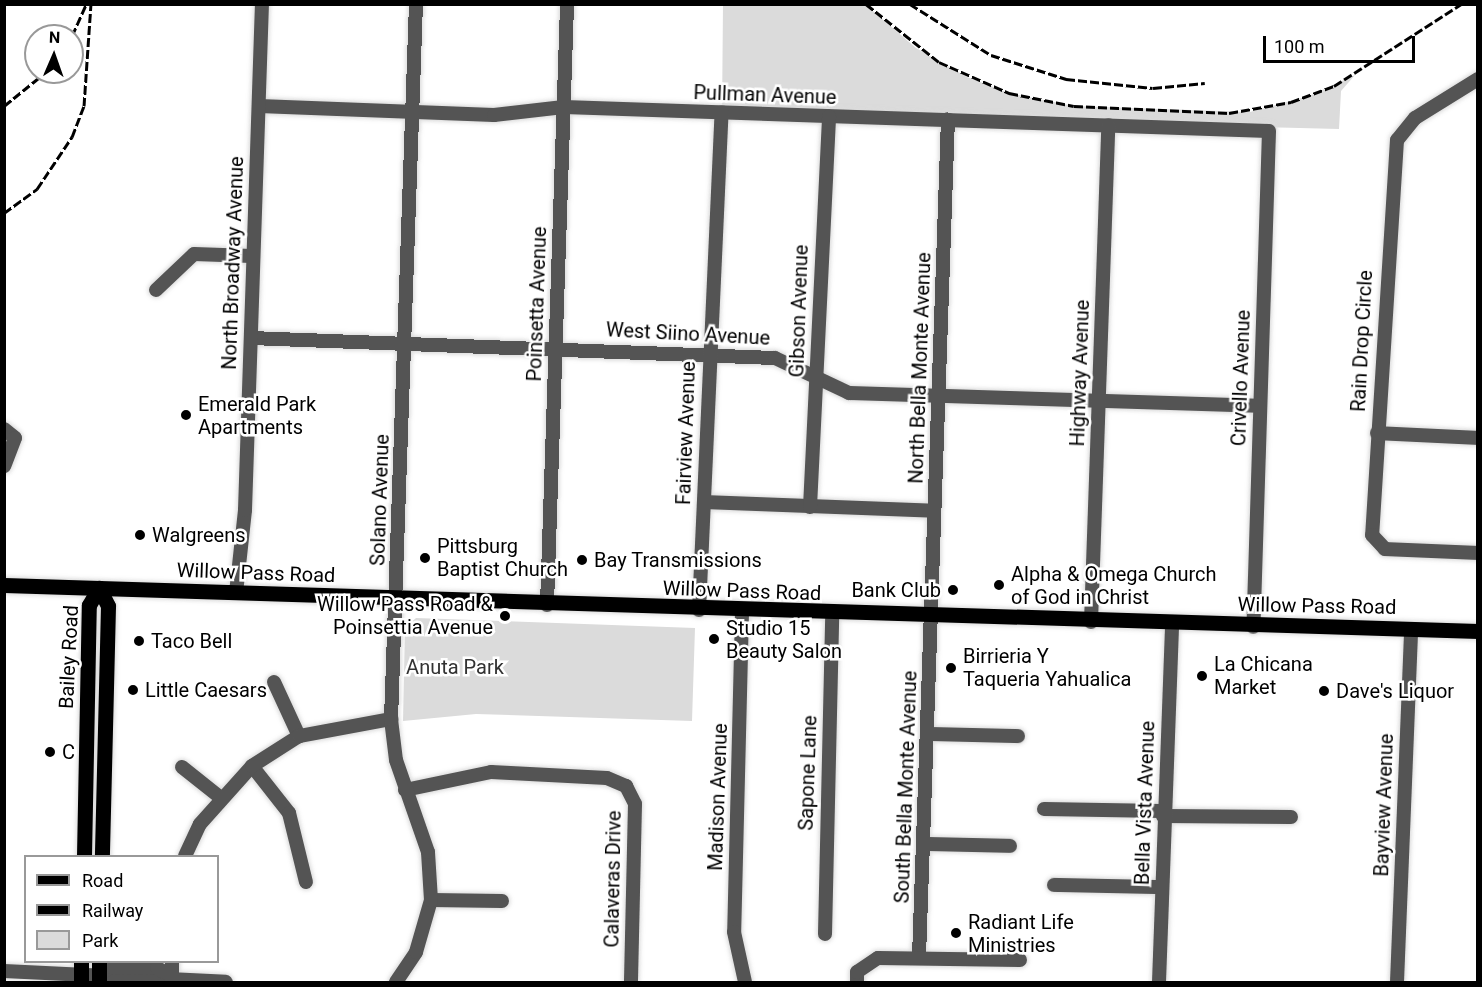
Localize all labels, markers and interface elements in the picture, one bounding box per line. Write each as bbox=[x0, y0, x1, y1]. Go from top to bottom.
north arrow bbox=[24, 24, 84, 84]
scale bar bbox=[1266, 24, 1418, 62]
text: N bbox=[49, 28, 61, 47]
text: 100 m bbox=[1274, 36, 1325, 57]
street label: Pullman Avenue bbox=[693, 81, 837, 109]
street label: North Broadway Avenue bbox=[217, 156, 249, 370]
street label: Poinsetta Avenue bbox=[522, 226, 552, 382]
street label: Gibson Avenue bbox=[785, 244, 813, 378]
street label: North Bella Monte Avenue bbox=[904, 252, 936, 484]
street label: Rain Drop Circle bbox=[1346, 270, 1378, 412]
street label: Highway Avenue bbox=[1065, 299, 1095, 447]
street label: Crivello Avenue bbox=[1227, 309, 1255, 447]
street label: West Siino Avenue bbox=[605, 318, 771, 350]
street label: Fairview Avenue bbox=[671, 361, 701, 505]
place label: Emerald Park Apartments bbox=[198, 392, 316, 439]
marker: Emerald Park Apartments bbox=[179, 408, 193, 422]
street label: Solano Avenue bbox=[366, 434, 394, 566]
place label: Walgreens bbox=[152, 523, 246, 547]
marker: Walgreens bbox=[133, 528, 147, 542]
place label: Pittsburg Baptist Church bbox=[437, 534, 568, 581]
place label: Bay Transmissions bbox=[594, 548, 762, 572]
marker: Pittsburg Baptist Church bbox=[418, 551, 432, 565]
marker: Bay Transmissions bbox=[575, 553, 589, 567]
street label: Willow Pass Road bbox=[176, 558, 336, 588]
place label: Alpha & Omega Church of God in Christ bbox=[1011, 562, 1217, 609]
street label: Willow Pass Road bbox=[662, 576, 822, 606]
place label: Bank Club bbox=[851, 578, 941, 602]
marker: Alpha & Omega Church of God in Christ bbox=[992, 578, 1006, 592]
marker: Bank Club bbox=[946, 583, 960, 597]
place label: Willow Pass Road & Poinsettia Avenue bbox=[317, 592, 493, 639]
street label: Willow Pass Road bbox=[1237, 593, 1397, 619]
street label: Bailey Road bbox=[54, 605, 84, 709]
marker: Willow Pass Road & Poinsettia Avenue bbox=[498, 609, 512, 623]
place label: Studio 15 Beauty Salon bbox=[726, 616, 842, 663]
place label: Taco Bell bbox=[151, 629, 232, 653]
marker: Studio 15 Beauty Salon bbox=[707, 632, 721, 646]
marker: Taco Bell bbox=[132, 634, 146, 648]
place label: Birrieria Y Taqueria Yahualica bbox=[963, 644, 1131, 691]
place label: La Chicana Market bbox=[1214, 652, 1313, 699]
park label: Anuta Park bbox=[406, 655, 504, 679]
marker: Birrieria Y Taqueria Yahualica bbox=[944, 661, 958, 675]
marker: La Chicana Market bbox=[1195, 669, 1209, 683]
street label: South Bella Monte Avenue bbox=[890, 670, 922, 904]
place label: Little Caesars bbox=[145, 678, 267, 702]
place label: Dave's Liquor bbox=[1336, 679, 1454, 703]
marker: Little Caesars bbox=[126, 683, 140, 697]
marker: Dave's Liquor bbox=[1317, 684, 1331, 698]
street label: Sapone Lane bbox=[794, 715, 822, 831]
street label: Bella Vista Avenue bbox=[1130, 720, 1160, 886]
street label: Madison Avenue bbox=[703, 723, 733, 871]
street label: Bayview Avenue bbox=[1370, 733, 1398, 877]
place label: C bbox=[62, 740, 75, 764]
marker: C bbox=[43, 745, 57, 759]
street label: Calaveras Drive bbox=[600, 810, 626, 948]
legend bbox=[24, 855, 219, 963]
text: Road bbox=[82, 870, 123, 891]
text: Railway bbox=[82, 900, 143, 921]
place label: Radiant Life Ministries bbox=[968, 910, 1074, 957]
marker: Radiant Life Ministries bbox=[949, 926, 963, 940]
text: Park bbox=[82, 930, 118, 951]

